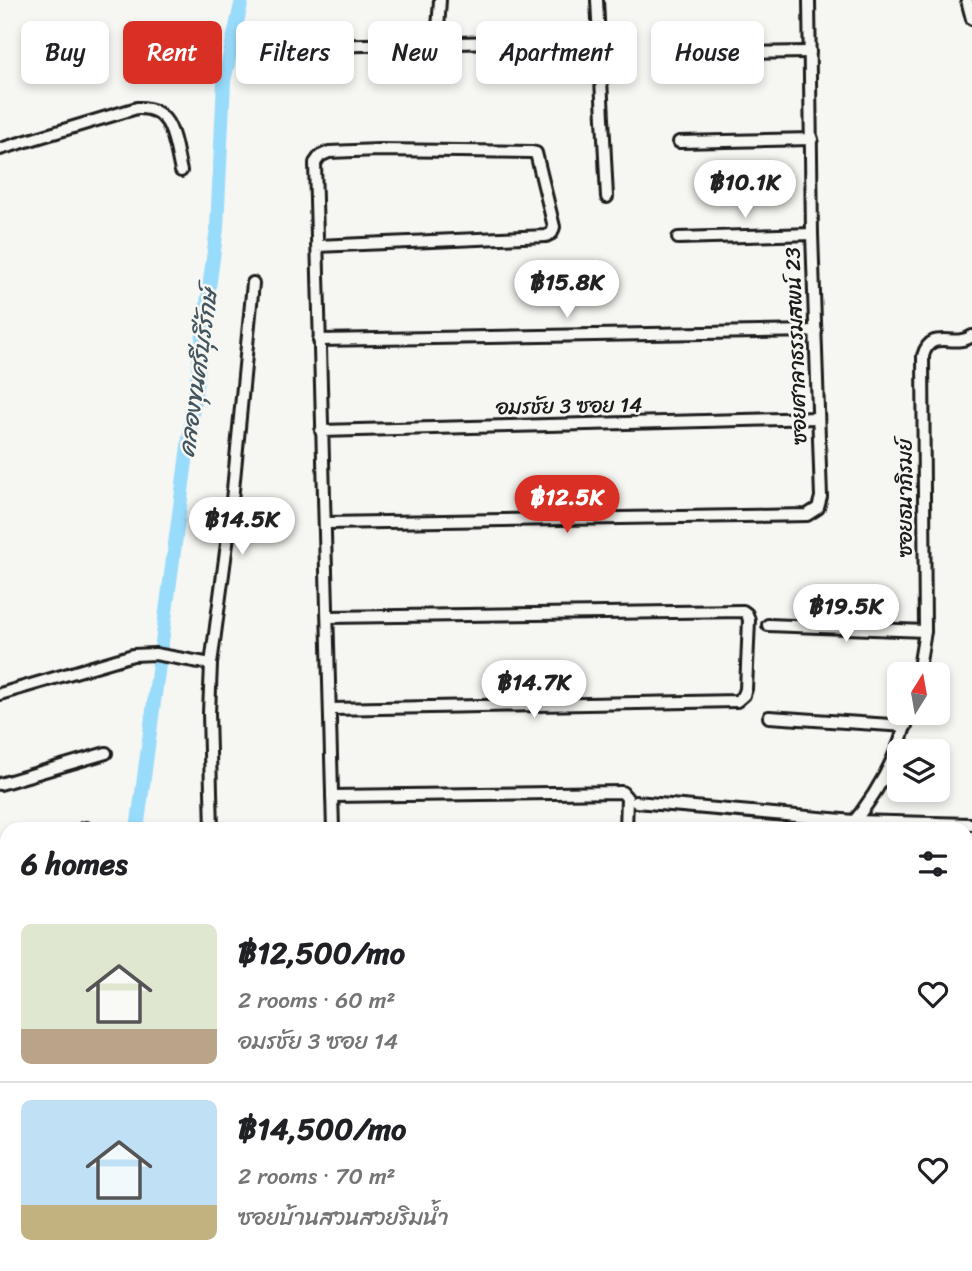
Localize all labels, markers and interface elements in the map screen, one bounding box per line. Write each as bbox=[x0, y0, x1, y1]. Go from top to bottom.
chip: Buy bbox=[21, 21, 109, 84]
chip: Rent bbox=[123, 21, 222, 84]
chip: Filters bbox=[236, 21, 354, 84]
chip: New bbox=[368, 21, 462, 84]
chip: Apartment bbox=[476, 21, 637, 84]
chip: House bbox=[651, 21, 764, 84]
pin: ฿10.1K bbox=[688, 160, 802, 220]
text: ฿10.1K bbox=[710, 162, 780, 203]
street label: ซอยศาลาธรรมสพน์ 23 bbox=[774, 246, 818, 445]
pin: ฿15.8K bbox=[510, 260, 624, 320]
text: ฿15.8K bbox=[530, 262, 604, 303]
water label: คลองขุนศรีบุรีรักษ์ bbox=[166, 278, 231, 459]
street label: อมรชัย 3 ซอย 14 bbox=[495, 386, 642, 426]
street label: ซอยธนาภิรมย์ bbox=[886, 435, 924, 557]
pin: ฿12.5K bbox=[510, 476, 624, 535]
text: ฿12.5K bbox=[531, 477, 603, 518]
pin: ฿14.5K bbox=[185, 498, 299, 557]
text: ฿14.5K bbox=[205, 499, 279, 540]
pin: ฿19.5K bbox=[789, 584, 903, 644]
text: ฿19.5K bbox=[809, 586, 883, 627]
pin: ฿14.7K bbox=[477, 660, 591, 720]
text: ฿14.7K bbox=[497, 662, 571, 703]
north arrow bbox=[887, 662, 950, 724]
map controls bbox=[887, 662, 950, 802]
button: layers bbox=[887, 739, 950, 802]
text: 6 homes bbox=[21, 837, 128, 891]
icon: filters bbox=[914, 845, 952, 883]
text: ฿12,500/mo bbox=[238, 926, 405, 980]
icon: home bbox=[77, 952, 161, 1036]
icon: heart bbox=[914, 975, 952, 1013]
text: 2 rooms · 60 m² bbox=[238, 980, 396, 1021]
text: อมรชัย 3 ซอย 14 bbox=[238, 1021, 398, 1062]
text: ฿14,500/mo bbox=[238, 1102, 406, 1156]
icon: home bbox=[77, 1128, 161, 1212]
icon: heart bbox=[914, 1151, 952, 1189]
text: 2 rooms · 70 m² bbox=[238, 1156, 396, 1197]
text: ซอยบ้านสวนสวยริมน้ำ bbox=[238, 1197, 449, 1238]

